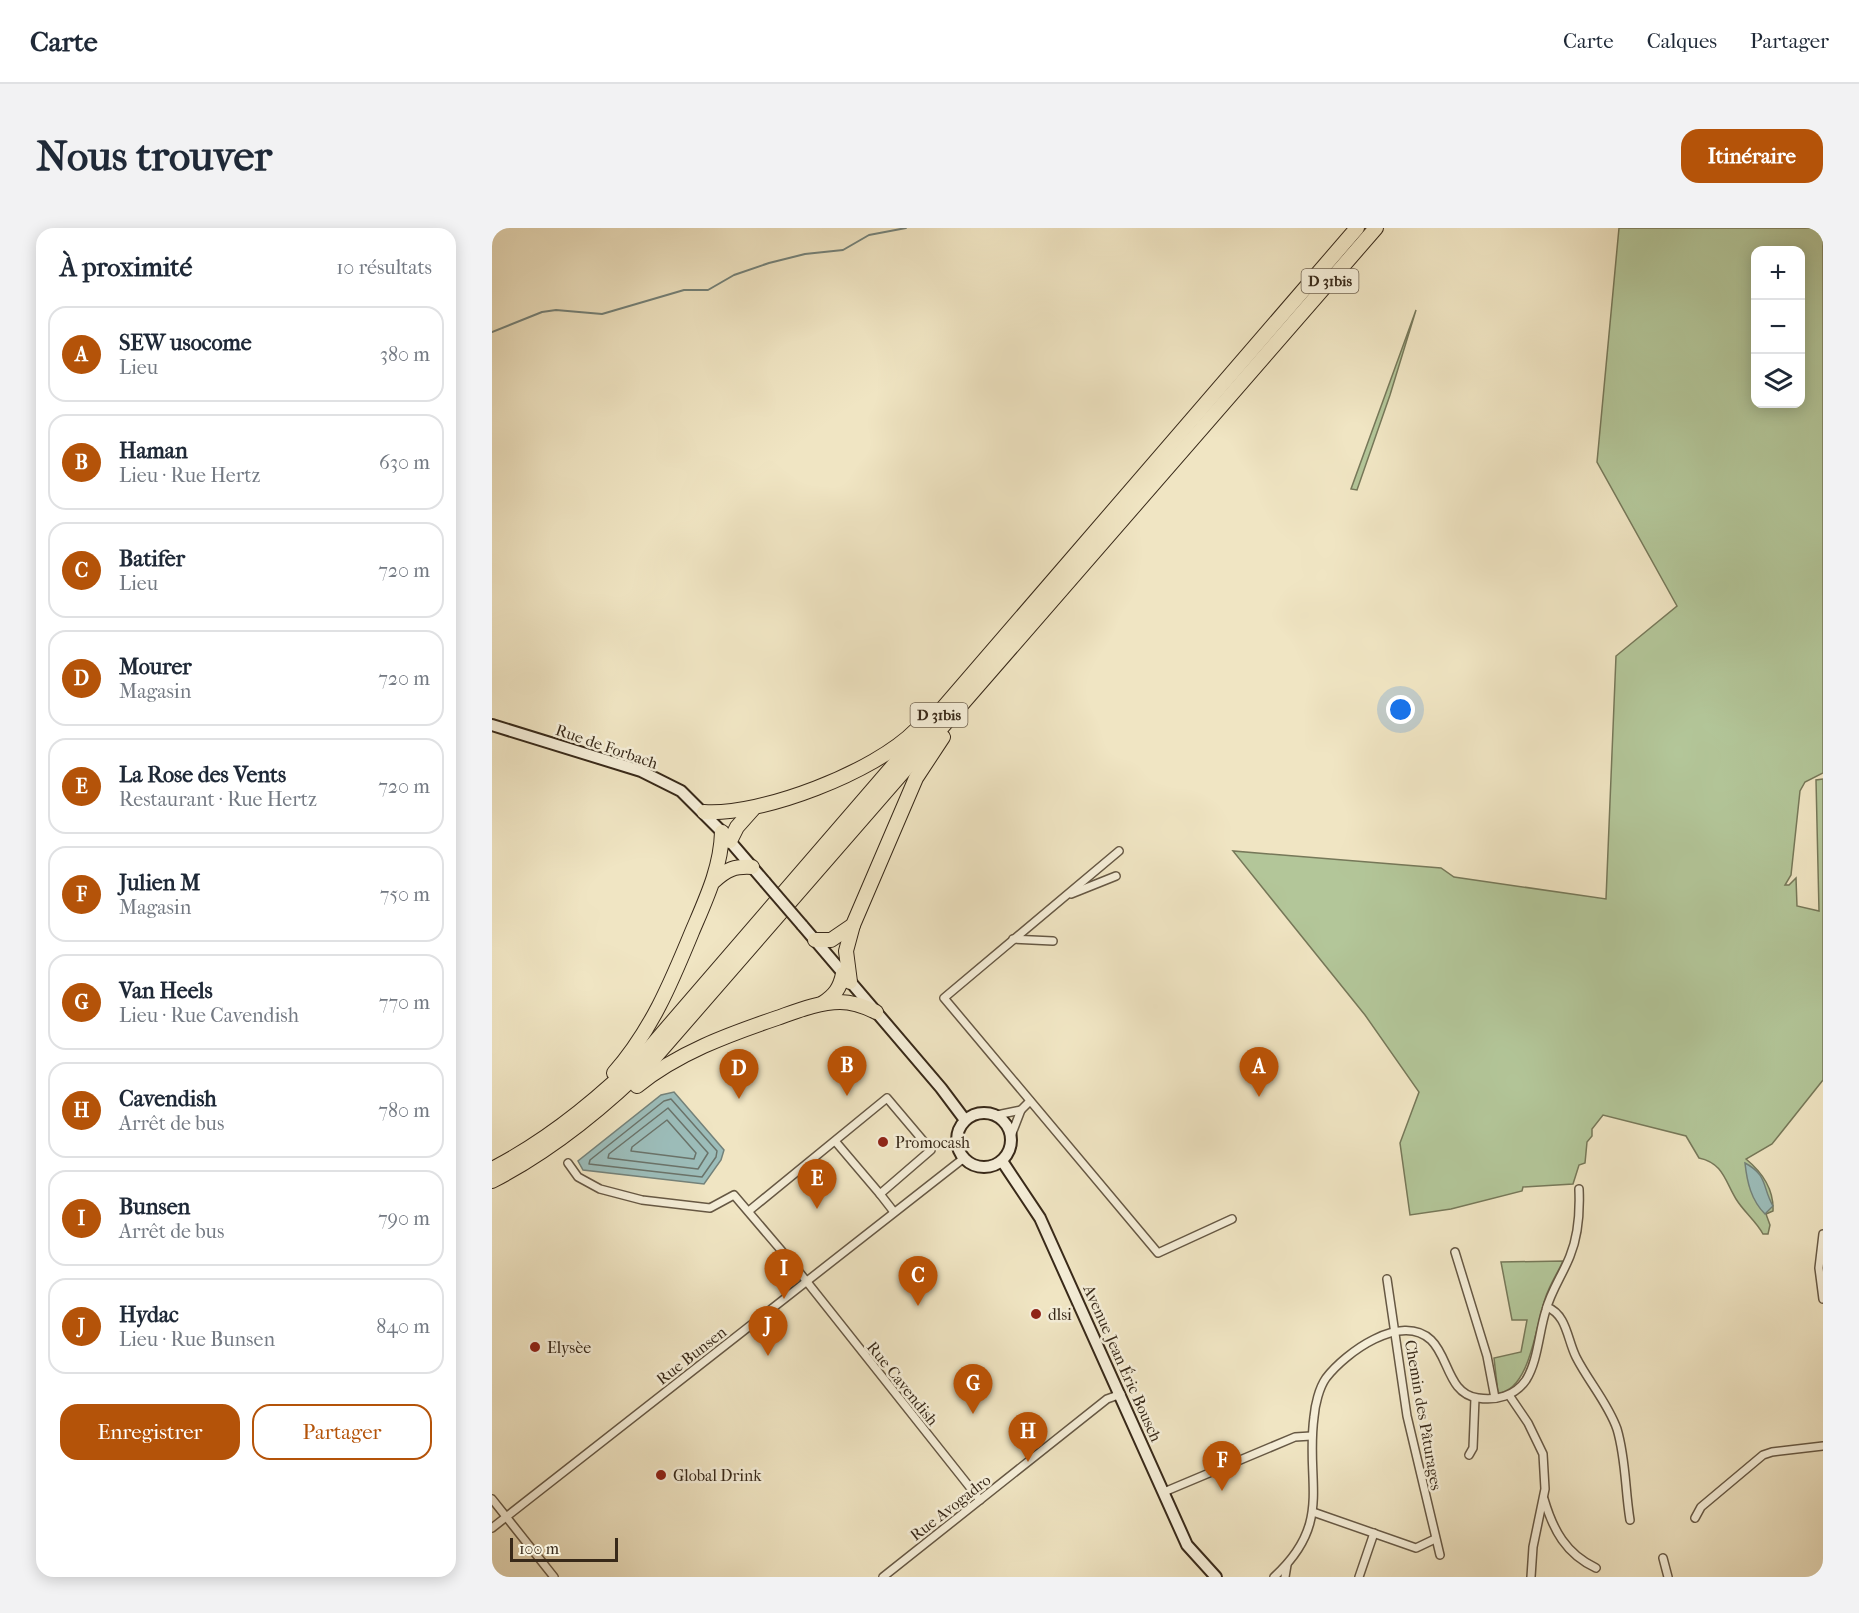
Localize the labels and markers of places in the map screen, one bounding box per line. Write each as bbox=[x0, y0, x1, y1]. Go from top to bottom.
pin: B bbox=[828, 1046, 866, 1096]
pin: A bbox=[1240, 1048, 1278, 1097]
pin: D bbox=[720, 1050, 758, 1099]
place label: Promocash bbox=[895, 1133, 970, 1152]
marker: Promocash bbox=[876, 1135, 890, 1149]
pin: E bbox=[798, 1160, 836, 1209]
pin: I bbox=[764, 1250, 804, 1299]
pin: C bbox=[898, 1256, 938, 1306]
place label: dlsi bbox=[1048, 1305, 1072, 1324]
pin: J bbox=[748, 1306, 788, 1356]
marker: dlsi bbox=[1029, 1307, 1043, 1321]
place label: Elysèe bbox=[547, 1338, 591, 1357]
marker: Elysèe bbox=[528, 1340, 542, 1354]
pin: G bbox=[954, 1364, 992, 1414]
pin: H bbox=[1008, 1412, 1048, 1462]
pin: F bbox=[1202, 1442, 1242, 1491]
place label: Global Drink bbox=[673, 1466, 762, 1485]
marker: Global Drink bbox=[654, 1468, 668, 1482]

